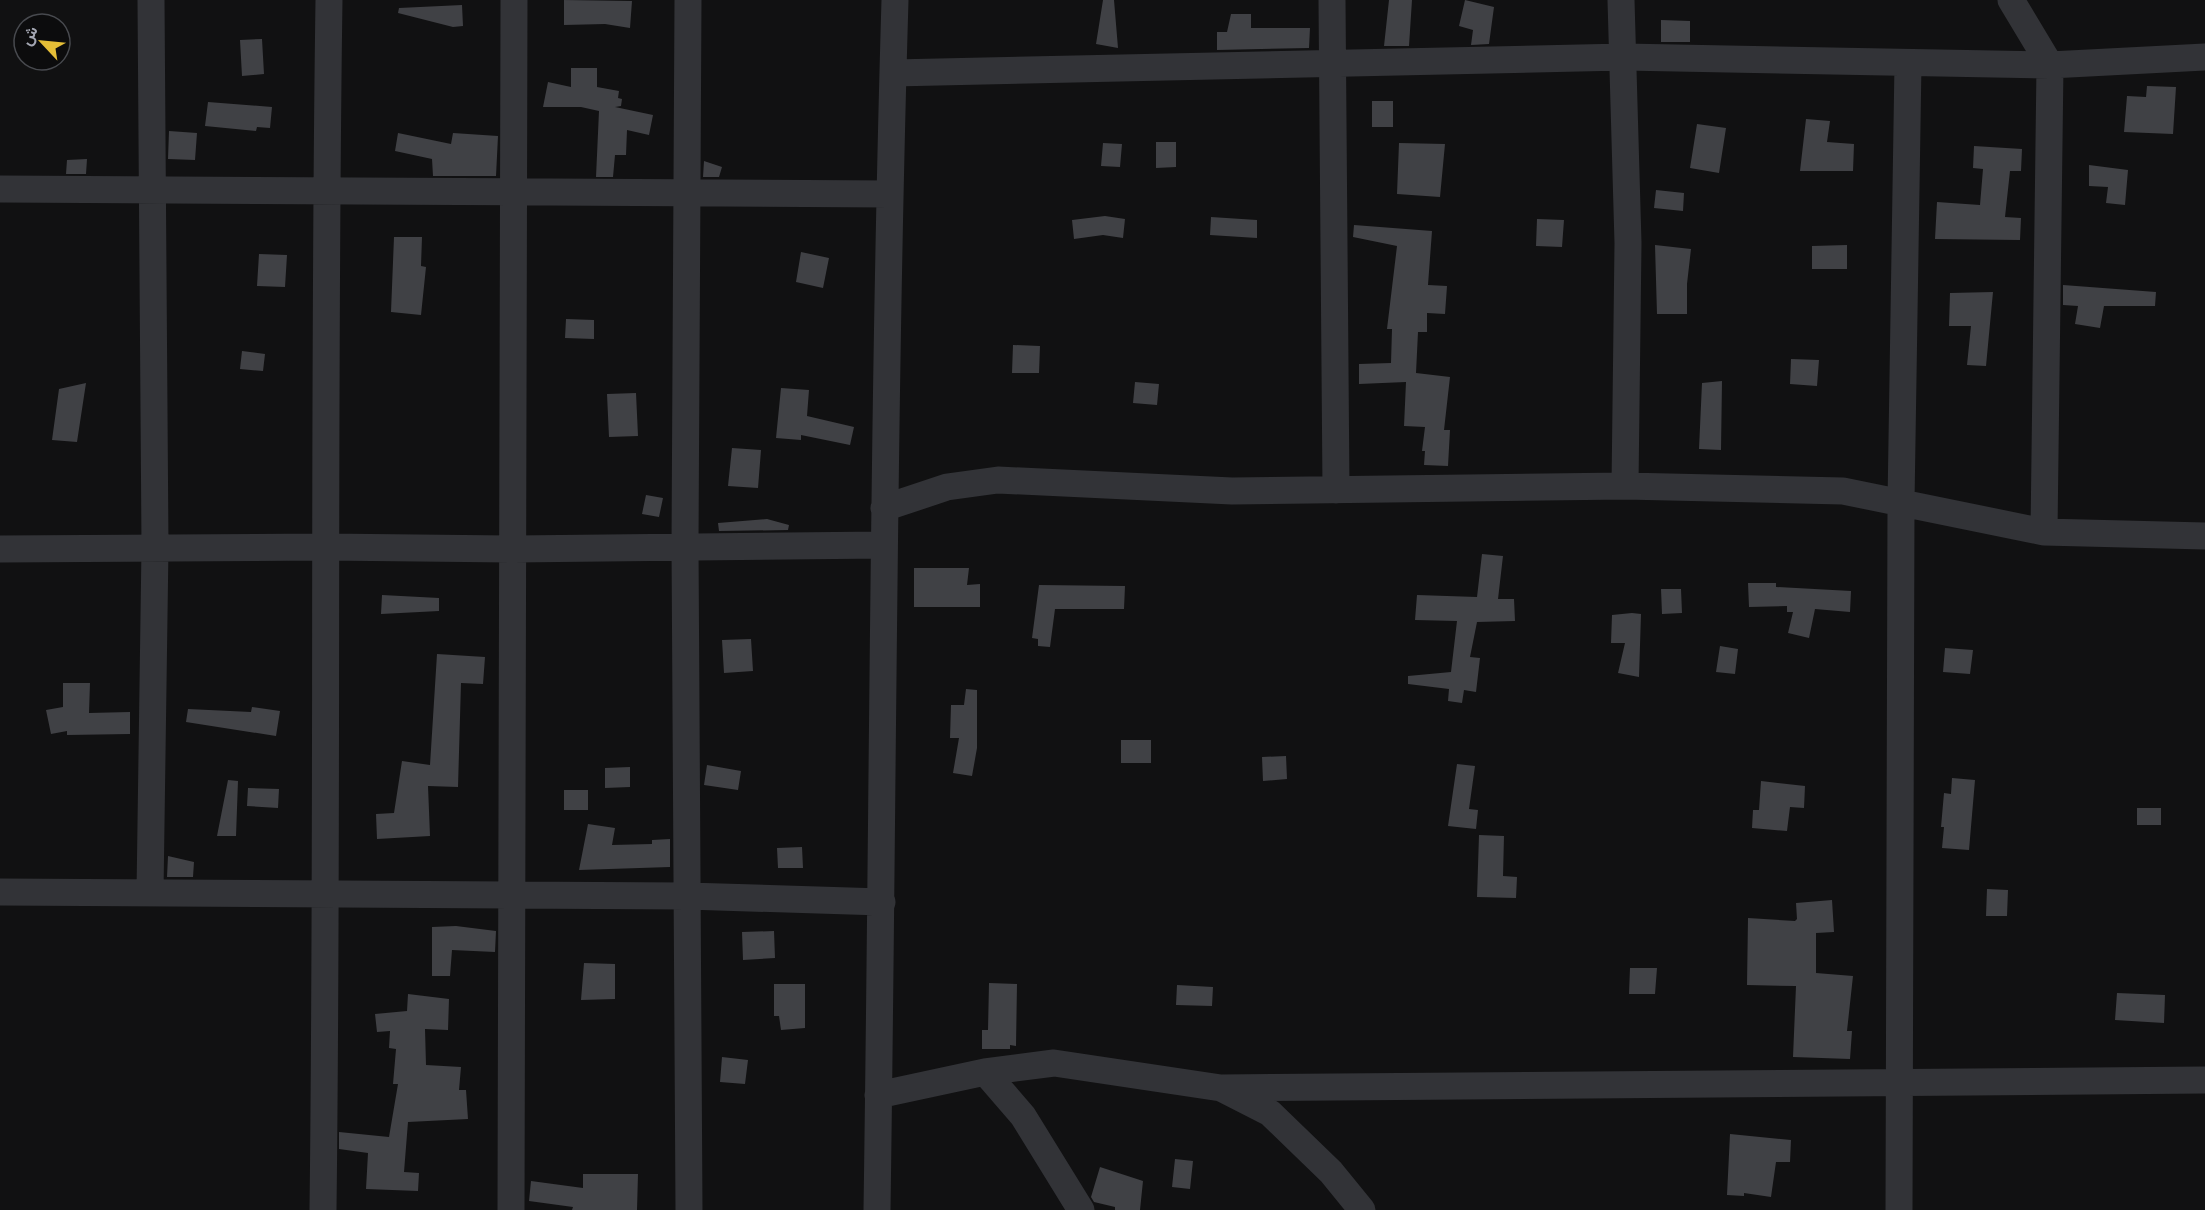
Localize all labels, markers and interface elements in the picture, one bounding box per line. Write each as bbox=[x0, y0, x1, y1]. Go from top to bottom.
north arrow bbox=[12, 12, 72, 72]
text: ش bbox=[16, 23, 42, 48]

